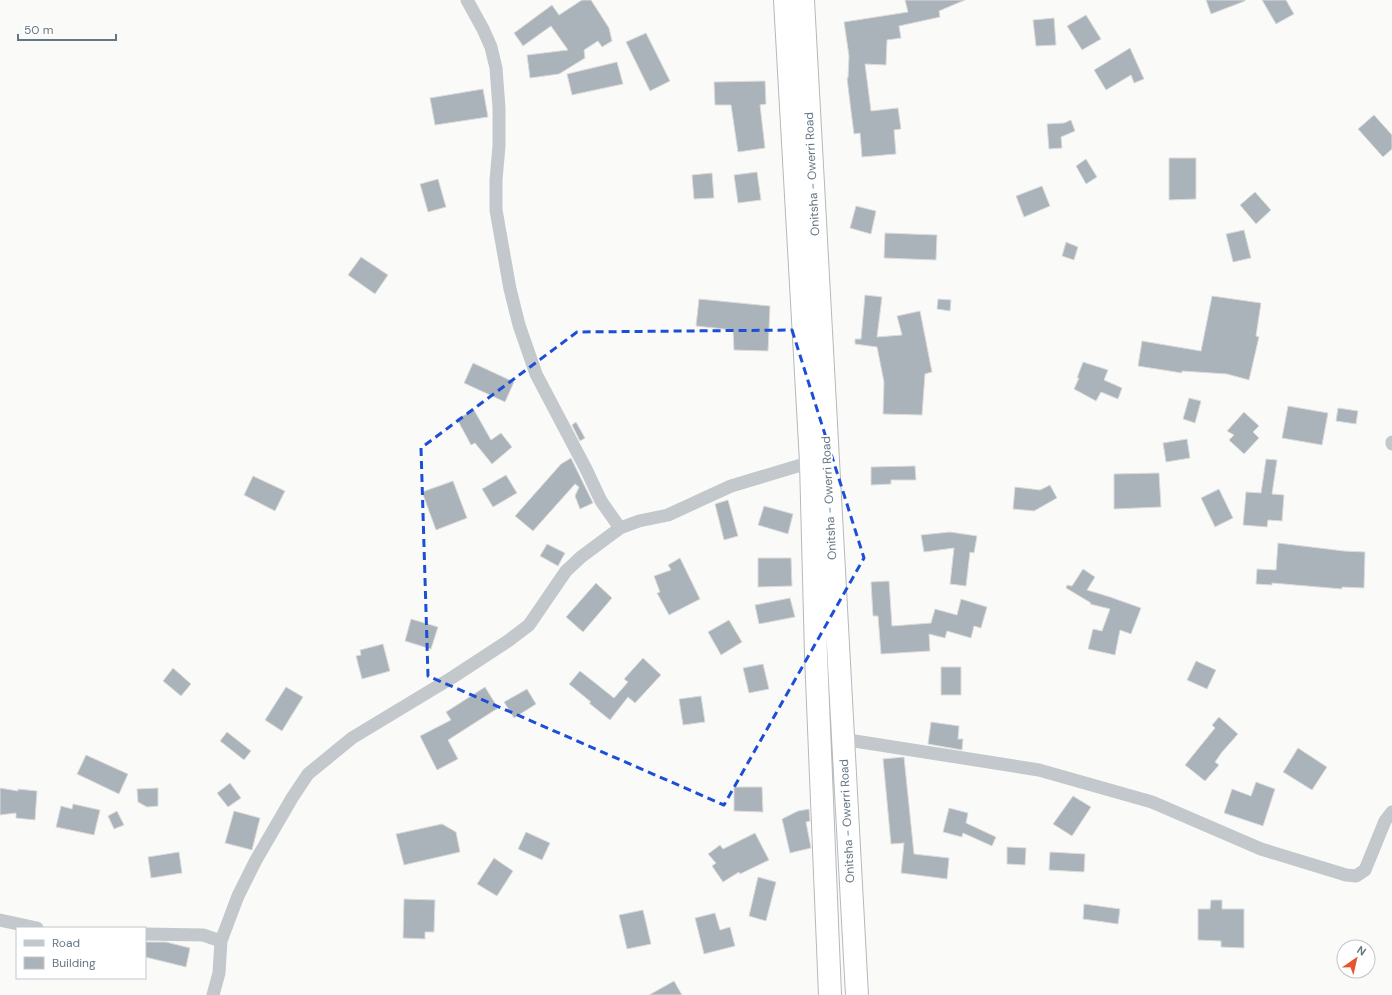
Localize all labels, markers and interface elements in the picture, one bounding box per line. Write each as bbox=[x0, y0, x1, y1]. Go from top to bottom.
scale bar bbox=[18, 16, 116, 42]
text: 50 m bbox=[24, 22, 53, 38]
street label: Onitsha - Owerri Road bbox=[801, 112, 823, 236]
street label: Onitsha - Owerri Road bbox=[818, 436, 840, 560]
street label: Onitsha - Owerri Road bbox=[836, 759, 858, 883]
legend bbox=[16, 927, 146, 979]
text: Road bbox=[52, 935, 80, 951]
north arrow bbox=[1336, 939, 1376, 979]
text: N bbox=[1354, 943, 1369, 959]
text: Building bbox=[52, 955, 96, 971]

